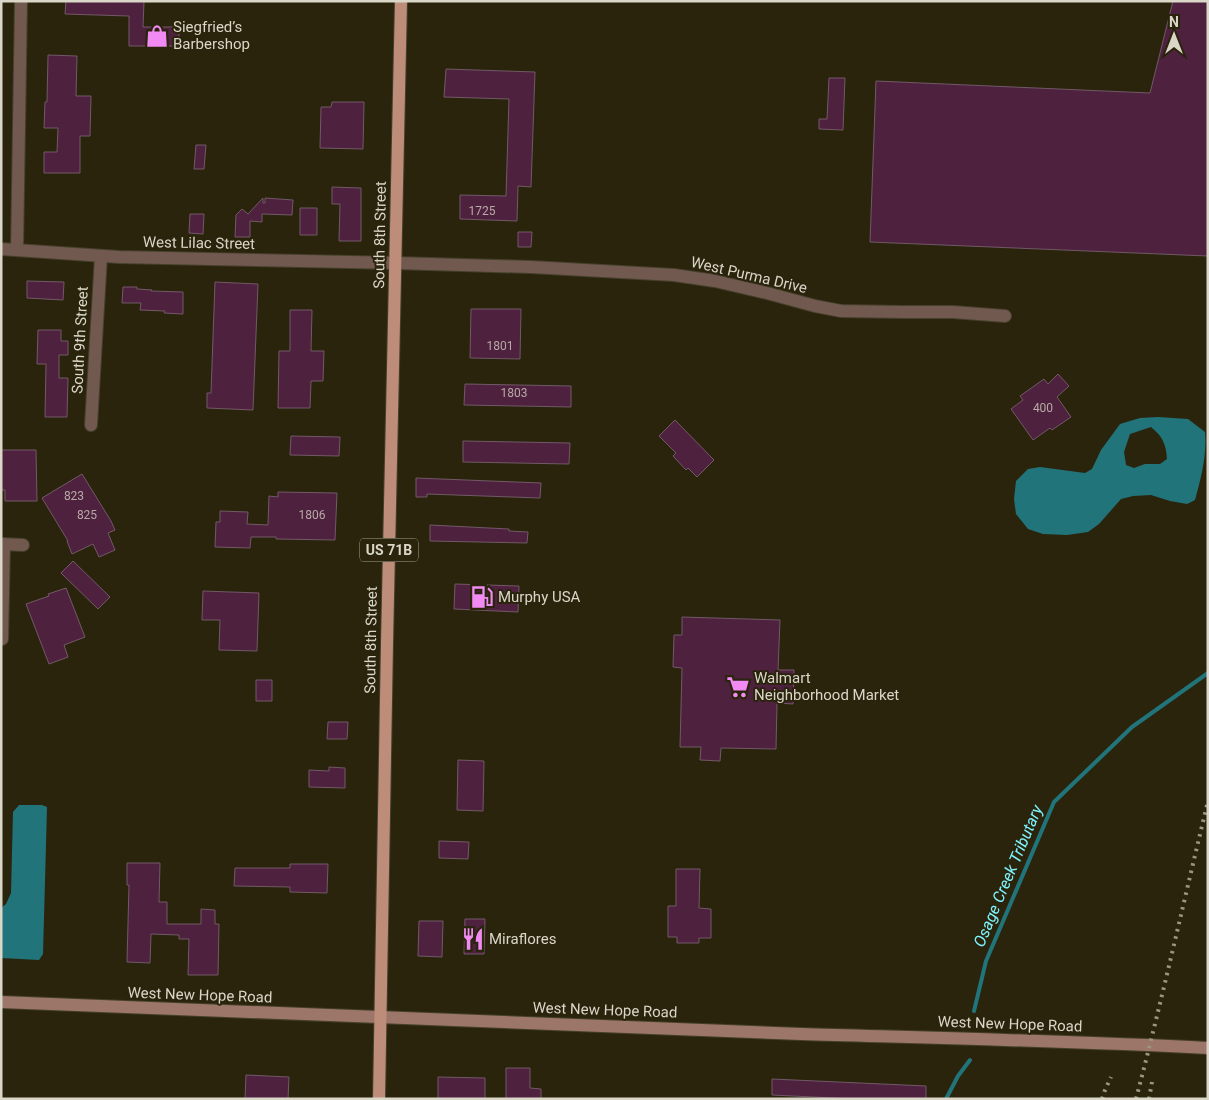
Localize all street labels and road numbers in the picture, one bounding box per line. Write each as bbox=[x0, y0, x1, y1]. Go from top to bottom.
street label: South 8th Street bbox=[370, 181, 390, 289]
street label: West Lilac Street bbox=[143, 233, 255, 253]
street label: West Purma Drive bbox=[689, 253, 809, 297]
street label: South 9th Street bbox=[68, 286, 92, 394]
road number: US 71B bbox=[360, 538, 418, 562]
street label: South 8th Street bbox=[361, 586, 381, 694]
street label: West New Hope Road bbox=[127, 983, 273, 1007]
street label: West New Hope Road bbox=[532, 998, 678, 1022]
street label: West New Hope Road bbox=[937, 1012, 1083, 1036]

